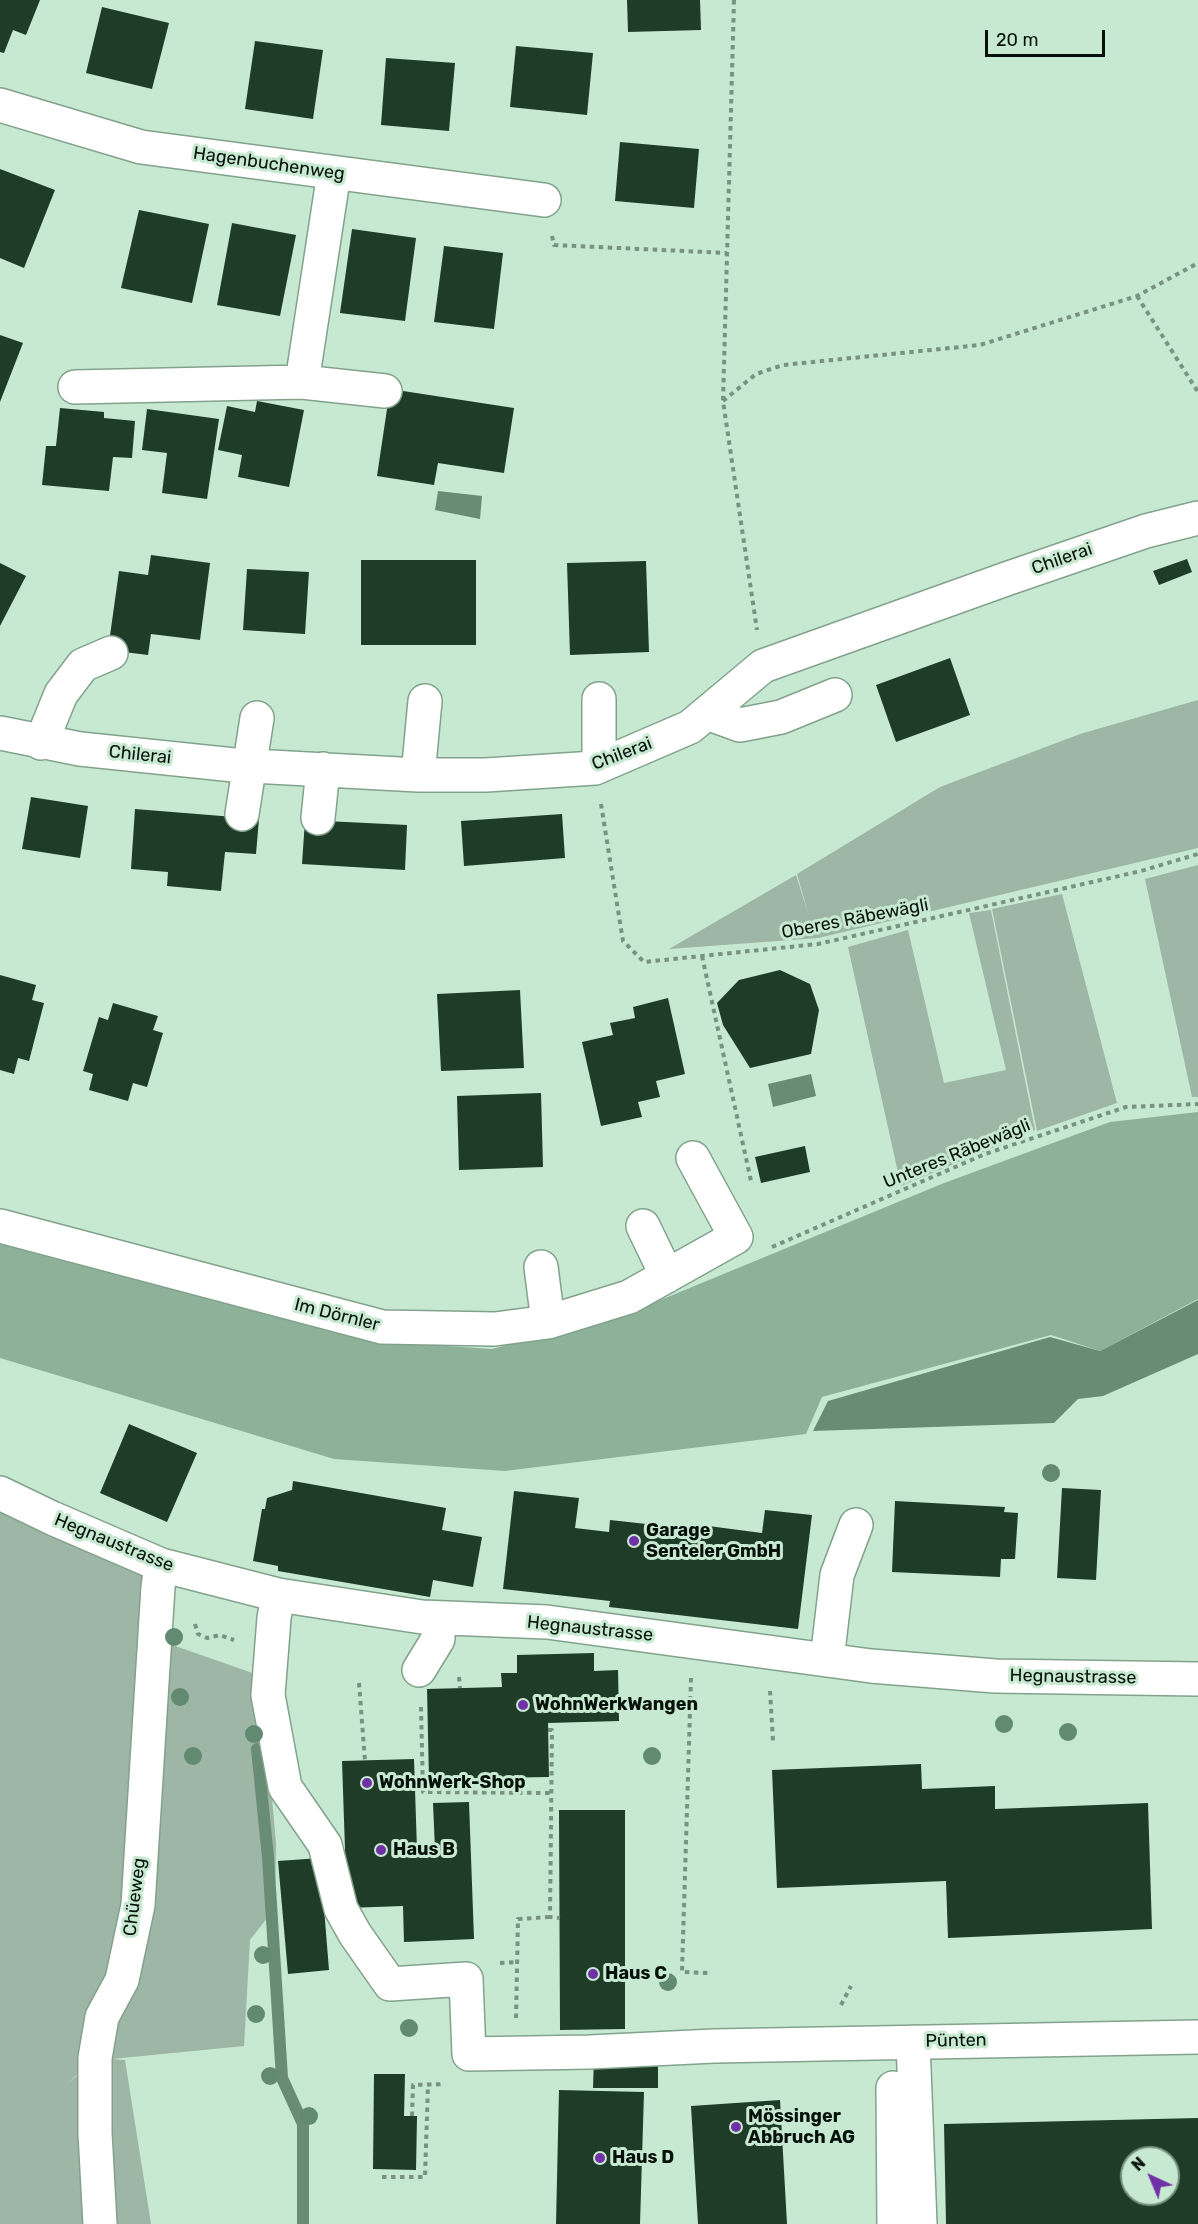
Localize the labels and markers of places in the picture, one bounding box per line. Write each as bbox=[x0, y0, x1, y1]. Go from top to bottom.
place label: Garage Senteler GmbH bbox=[646, 1520, 781, 1562]
marker: Garage Senteler GmbH bbox=[627, 1534, 641, 1548]
place label: WohnWerkWangen bbox=[535, 1694, 698, 1716]
marker: WohnWerkWangen bbox=[516, 1698, 530, 1712]
place label: WohnWerk-Shop bbox=[379, 1772, 525, 1794]
marker: WohnWerk-Shop bbox=[360, 1776, 374, 1790]
place label: Haus B bbox=[393, 1839, 455, 1861]
marker: Haus B bbox=[374, 1843, 388, 1857]
place label: Haus C bbox=[605, 1963, 667, 1985]
marker: Haus C bbox=[586, 1967, 600, 1981]
place label: Mössinger Abbruch AG bbox=[748, 2106, 855, 2148]
marker: Mössinger Abbruch AG bbox=[729, 2120, 743, 2134]
place label: Haus D bbox=[612, 2147, 674, 2169]
marker: Haus D bbox=[593, 2151, 607, 2165]

